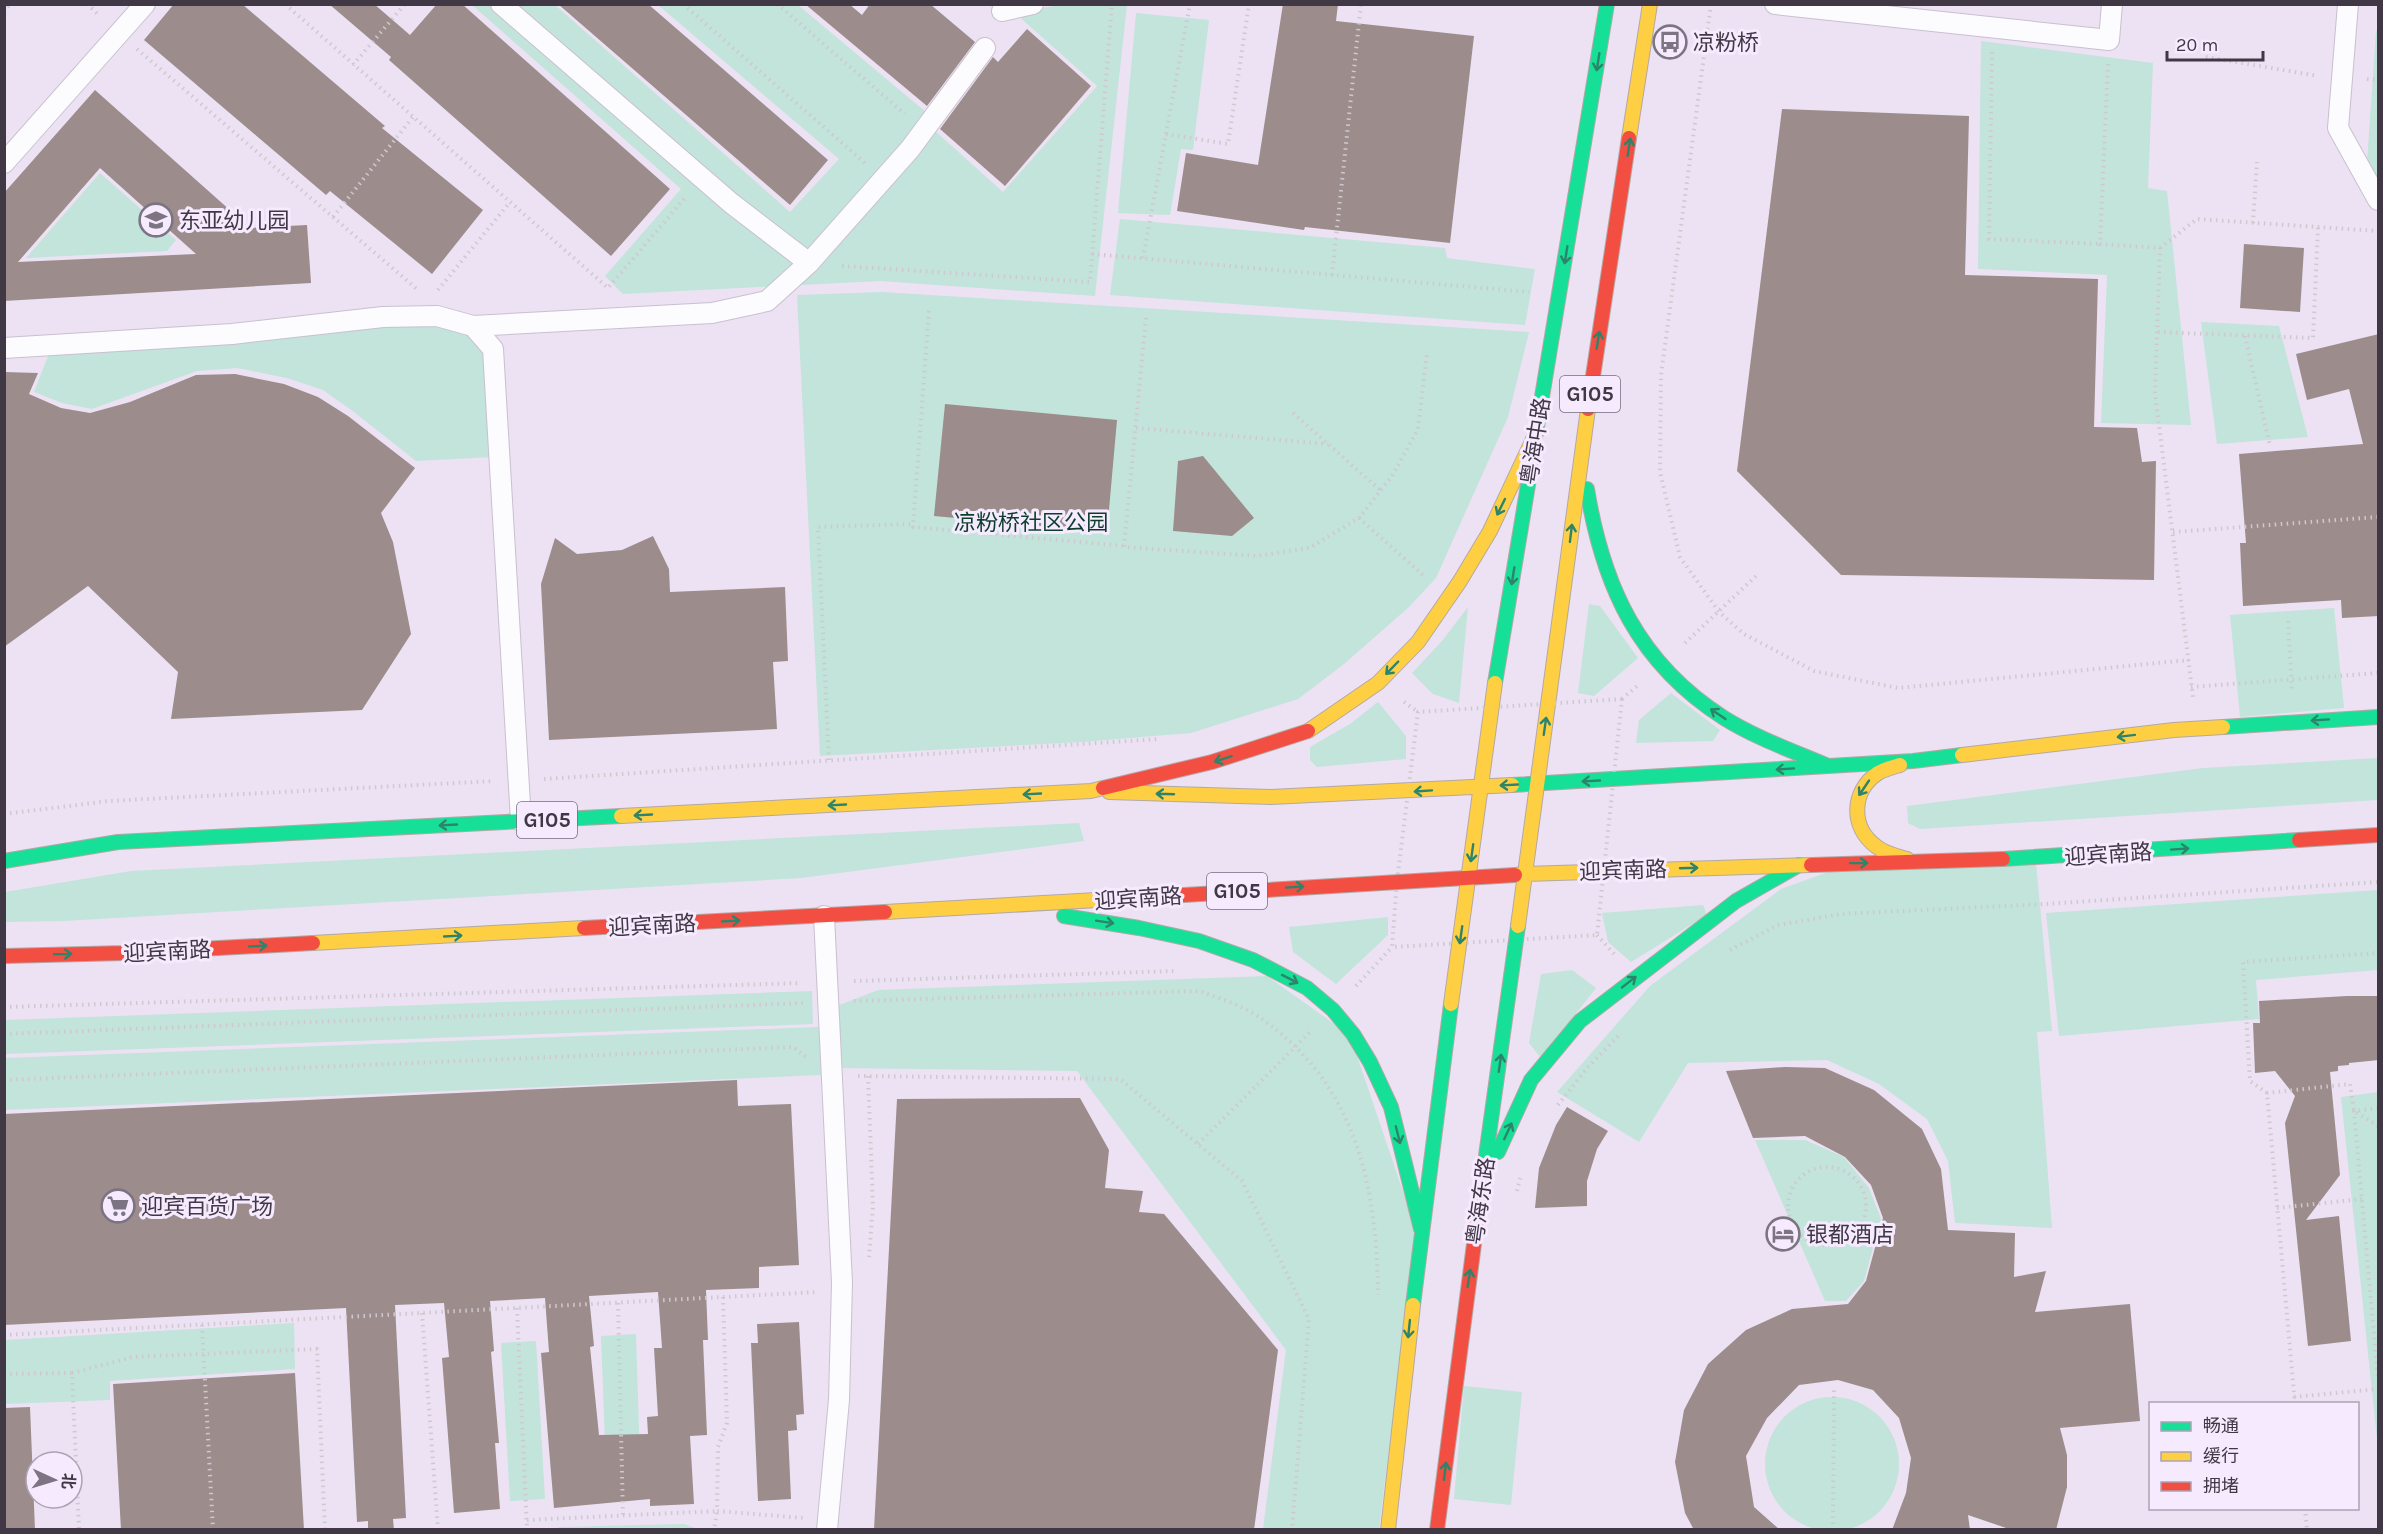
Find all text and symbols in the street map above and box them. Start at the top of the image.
bus stop icon: 凉粉桥 [1652,24,1688,60]
scale bar [2167,24,2263,62]
place label: 凉粉桥 [1693,30,1759,56]
text: 20 m [2176,34,2218,56]
one-way arrow [1592,52,1603,72]
one-way arrow [1623,138,1634,157]
school or university icon: 东亚幼儿园 [138,202,174,238]
place label: 东亚幼儿园 [179,208,289,234]
one-way arrow [1560,244,1571,264]
one-way arrow [1593,330,1604,350]
road number: G105 [1560,376,1620,412]
street label: 粤海中路 [1516,396,1556,487]
one-way arrow [1495,498,1507,516]
park label: 凉粉桥社区公园 [954,510,1108,536]
one-way arrow [1565,523,1576,543]
one-way arrow [1507,566,1518,586]
one-way arrow [1386,660,1400,675]
one-way arrow [1710,707,1727,720]
one-way arrow [2311,715,2331,726]
one-way arrow [1540,716,1551,736]
one-way arrow [2116,730,2136,741]
one-way arrow [1214,754,1233,765]
one-way arrow [1776,763,1796,774]
one-way arrow [1581,776,1601,787]
one-way arrow [1500,780,1520,791]
one-way arrow [1858,780,1870,796]
one-way arrow [1413,785,1433,796]
one-way arrow [1155,788,1175,799]
one-way arrow [1023,789,1043,800]
one-way arrow [828,799,848,810]
road number: G105 [517,802,577,838]
one-way arrow [633,809,653,820]
one-way arrow [438,819,458,830]
street label: 迎宾南路 [2063,839,2153,871]
one-way arrow [1466,843,1477,862]
one-way arrow [2169,843,2189,854]
street label: 迎宾南路 [1579,856,1667,886]
one-way arrow [1849,857,1869,868]
one-way arrow [1678,862,1698,873]
road number: G105 [1207,873,1267,909]
one-way arrow [1284,882,1304,893]
street label: 迎宾南路 [1093,883,1183,915]
street label: 迎宾南路 [607,911,697,941]
one-way arrow [721,915,741,926]
one-way arrow [1095,917,1115,928]
one-way arrow [1455,925,1466,945]
one-way arrow [442,930,462,941]
street label: 迎宾南路 [122,937,212,967]
one-way arrow [247,941,267,952]
one-way arrow [52,949,72,960]
one-way arrow [1281,974,1299,985]
one-way arrow [1621,976,1637,989]
one-way arrow [1494,1054,1505,1074]
one-way arrow [1502,1122,1514,1140]
one-way arrow [1392,1125,1404,1144]
street label: 粤海东路 [1462,1156,1500,1247]
supermarket icon: 迎宾百货广场 [100,1188,136,1224]
place label: 迎宾百货广场 [141,1194,273,1220]
hotel icon: 银都酒店 [1765,1216,1801,1252]
place label: 银都酒店 [1806,1222,1894,1248]
one-way arrow [1464,1269,1475,1288]
one-way arrow [1403,1319,1414,1339]
legend [2149,1402,2359,1510]
text: 畅通 [2203,1415,2239,1437]
text: 缓行 [2203,1445,2239,1467]
north arrow [24,1450,84,1510]
one-way arrow [1439,1462,1450,1482]
text: 北 [58,1472,79,1490]
text: 拥堵 [2203,1475,2239,1497]

